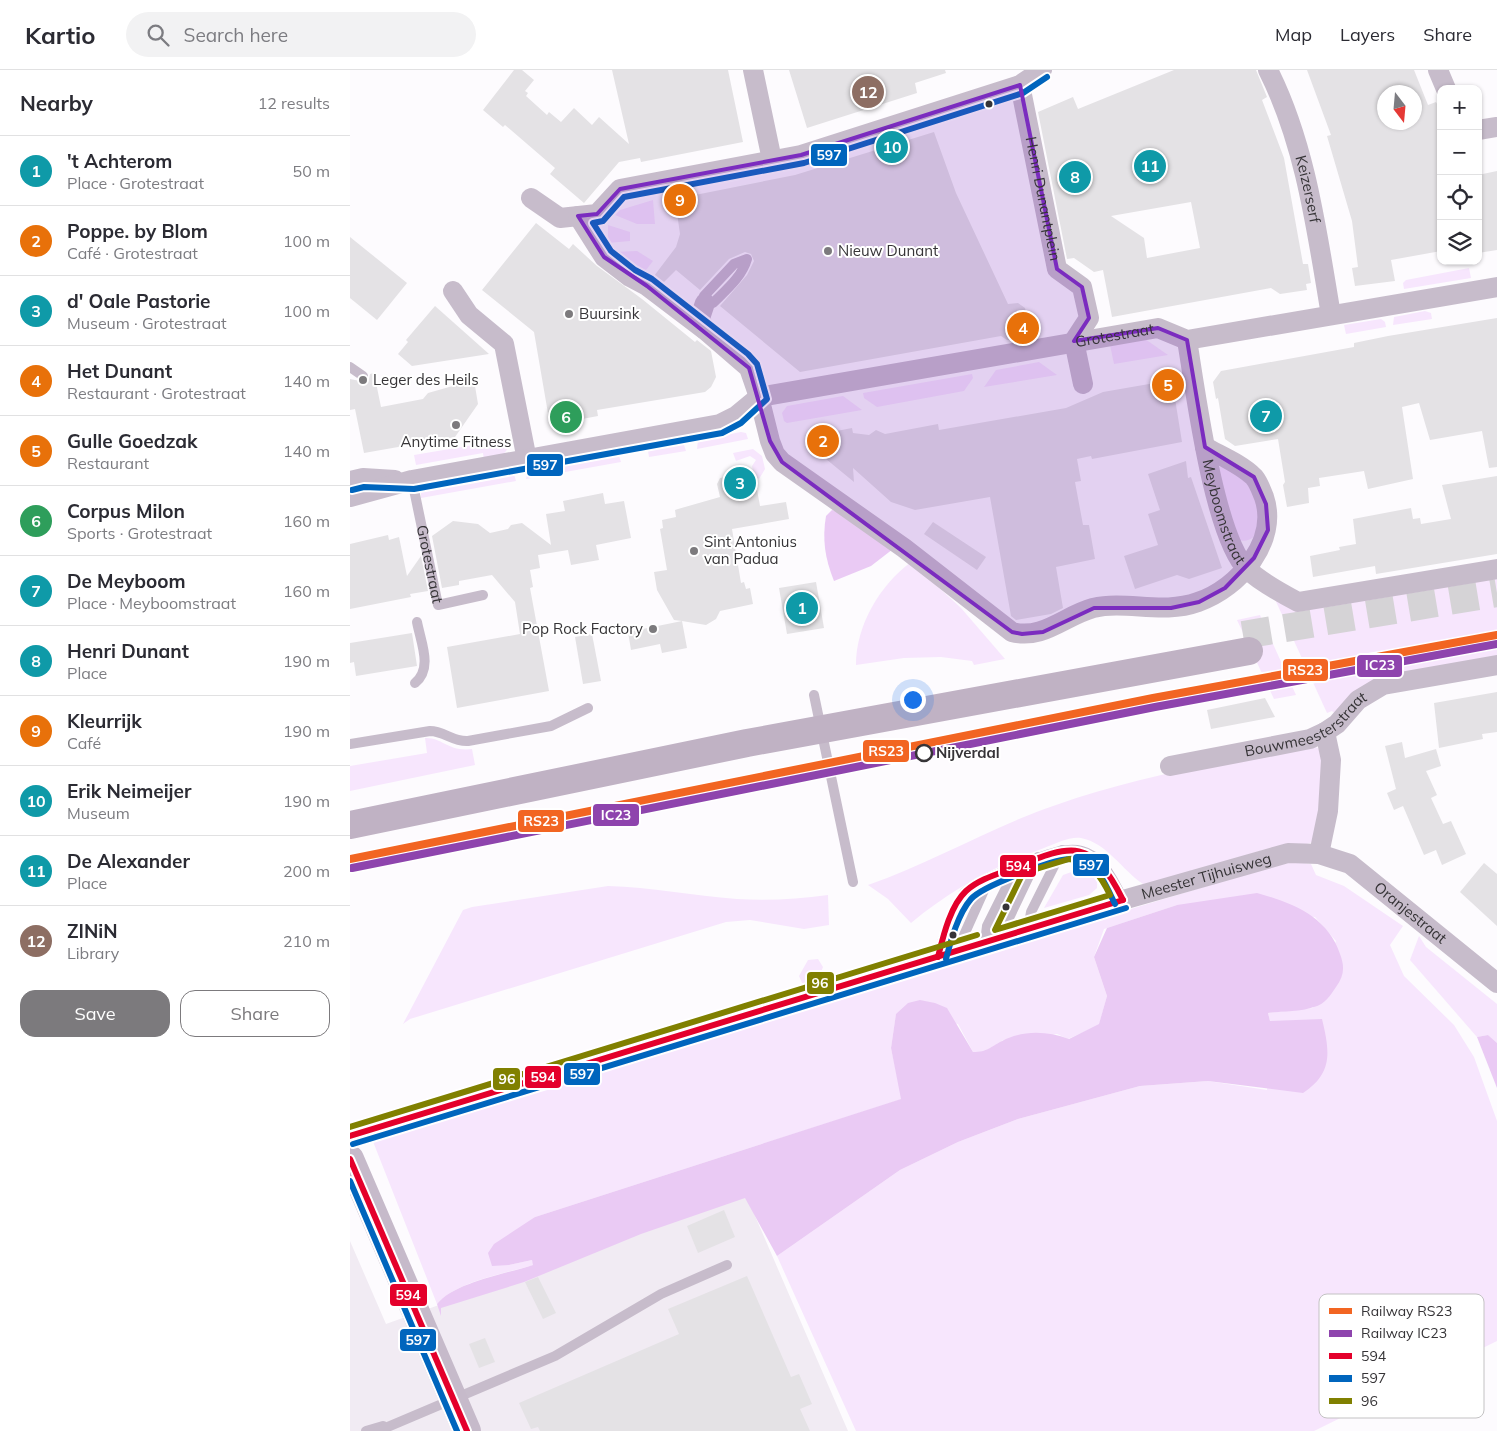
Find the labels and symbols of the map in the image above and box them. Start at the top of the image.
pin: 12 [852,73,884,111]
north arrow [1377,85,1422,130]
unlabelled marker [984,99,994,109]
pin: 10 [876,128,908,166]
street label: Henri Dunantplein [1022,135,1065,262]
line badge: 597 [810,143,848,167]
text: 597 [816,146,842,164]
pin: 11 [1134,147,1166,185]
street label: Keizerserf [1291,153,1325,225]
pin: 8 [1059,158,1091,196]
pin: 9 [664,181,696,219]
place label: Nieuw Dunant [838,241,938,260]
marker: Nieuw Dunant [822,245,834,257]
place label: Buursink [579,304,640,323]
marker: Buursink [563,308,575,320]
pin: 4 [1007,309,1039,347]
street label: Grotestraat [1074,319,1155,351]
pin: 5 [1152,366,1184,404]
place label: Leger des Heils [373,370,479,389]
marker: Leger des Heils [357,374,369,386]
pin: 7 [1250,397,1282,435]
pin: 6 [550,398,582,436]
marker: Anytime Fitness [450,419,462,431]
pin: 2 [807,422,839,460]
place label: Anytime Fitness [401,432,511,451]
line badge: 597 [526,453,564,477]
text: 597 [532,456,558,474]
street label: Meyboomstraat [1199,457,1250,568]
pin: 3 [724,464,756,502]
street label: Grotestraat [413,523,447,605]
place label: Sint Antonius van Padua [704,532,797,568]
marker: Sint Antonius van Padua [688,545,700,557]
pin: 1 [786,589,818,627]
place label: Pop Rock Factory [522,619,643,638]
marker: Pop Rock Factory [647,623,659,635]
line badge: IC23 [1356,654,1403,678]
text: IC23 [1365,656,1395,674]
line badge: RS23 [1282,658,1329,682]
text: RS23 [1287,661,1323,679]
your location [900,687,926,713]
street label: Bouwmeesterstraat [1243,687,1370,760]
line badge: RS23 [862,739,910,763]
text: RS23 [868,742,904,760]
place label: Nijverdal [936,743,1000,762]
marker: Nijverdal [915,744,933,762]
line badge: IC23 [592,803,640,827]
text: IC23 [601,806,631,824]
line badge: RS23 [517,809,565,833]
text: RS23 [523,812,559,830]
street label: Meester Tijhuisweg [1139,848,1273,903]
line badge: 597 [1072,853,1110,877]
line badge: 594 [999,854,1037,878]
text: 597 [1078,856,1104,874]
text: 594 [1005,857,1031,875]
street label: Oranjestraat [1371,877,1451,947]
unlabelled marker [1001,902,1011,912]
unlabelled marker [948,930,958,940]
line badge: 96 [806,971,835,995]
text: 96 [812,974,828,992]
line badge: 597 [563,1062,601,1086]
line badge: 594 [524,1065,562,1089]
text: 597 [569,1065,595,1083]
line badge: 96 [492,1067,521,1091]
text: 594 [530,1068,556,1086]
text: 96 [499,1070,515,1088]
line badge: 594 [389,1283,428,1307]
text: 594 [395,1286,421,1304]
legend [1319,1294,1484,1418]
text: Railway RS23 [1361,1302,1452,1320]
text: Railway IC23 [1361,1324,1447,1342]
line badge: 597 [399,1328,437,1352]
text: 597 [405,1331,431,1349]
text: 594 [1361,1347,1387,1365]
text: 597 [1361,1369,1386,1387]
text: 96 [1361,1392,1378,1410]

